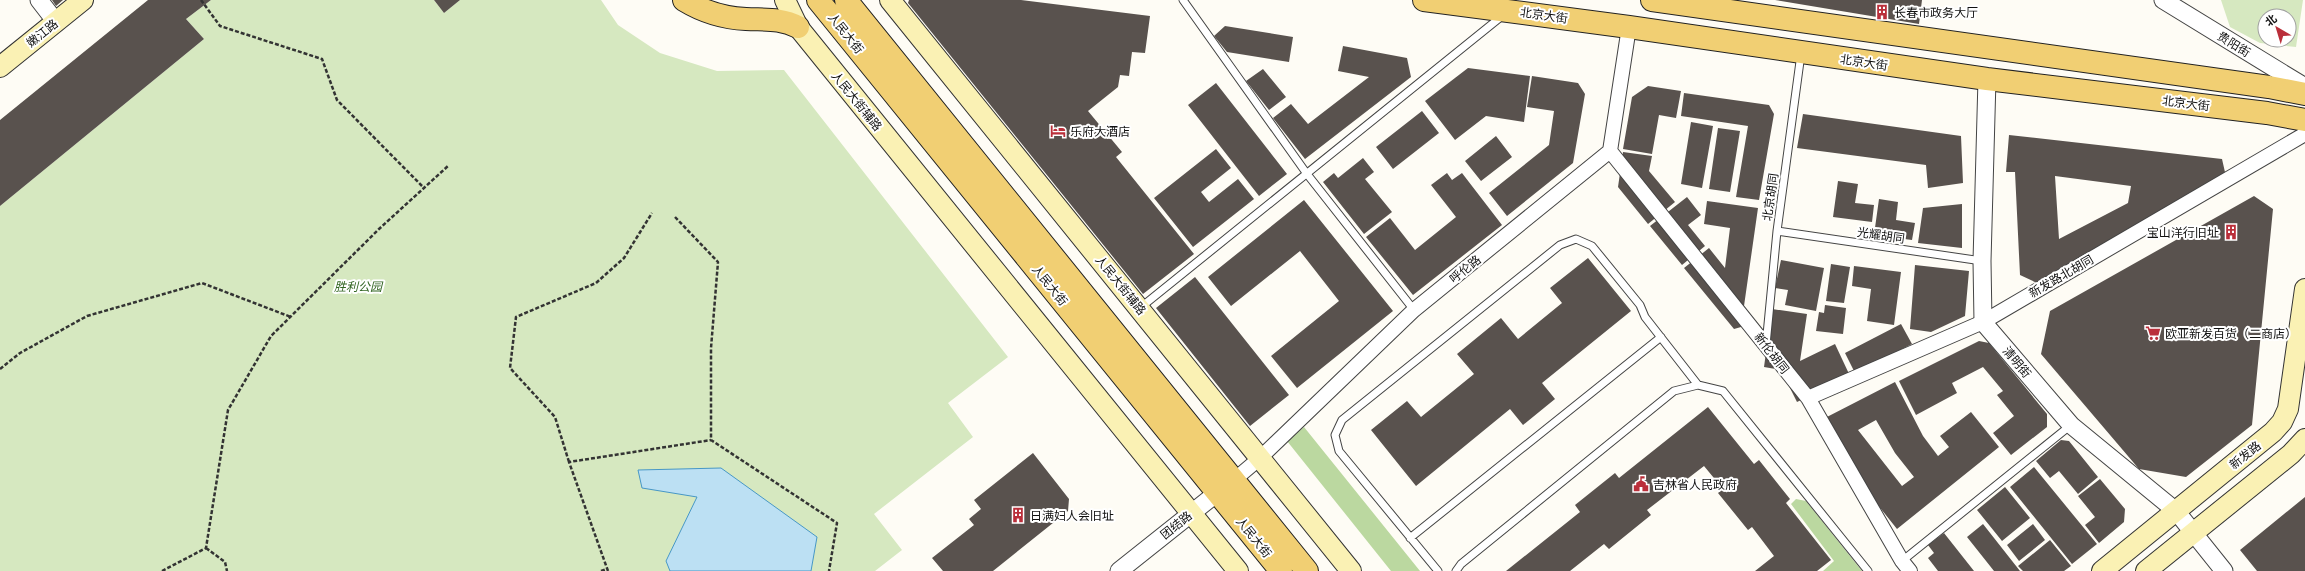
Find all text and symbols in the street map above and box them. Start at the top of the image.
building icon: 长春市政务大厅 [1873,3,1891,21]
street label: 北京大街 [1519,4,1569,26]
place label: 长春市政务大厅 [1894,5,1978,20]
north arrow [2257,8,2297,48]
street label: 人民大街 [825,10,867,56]
text: 北 [2262,11,2279,29]
street label: 嫩江路 [23,16,61,50]
street label: 贵阳街 [2215,28,2253,60]
street label: 北京大街 [1839,51,1889,73]
street label: 人民大街辅路 [829,68,885,134]
street label: 北京大街 [2161,93,2211,113]
hotel icon: 乐府大酒店 [1049,122,1067,140]
place label: 乐府大酒店 [1070,124,1130,139]
street label: 北京胡同 [1759,172,1781,222]
building icon: 宝山洋行旧址 [2222,223,2240,241]
street label: 光耀胡同 [1856,224,1906,246]
place label: 宝山洋行旧址 [2147,225,2219,240]
street label: 人民大街辅路 [1093,252,1149,318]
street label: 呼伦路 [1446,252,1484,286]
street label: 新发路北胡同 [2026,252,2096,300]
street label: 人民大街 [1029,262,1071,308]
park label: 胜利公园 [334,279,384,294]
supermarket icon: 欧亚新发百货（二商店） [2144,324,2162,342]
place label: 欧亚新发百货（二商店） [2165,326,2297,341]
street label: 新伦胡同 [1751,329,1793,377]
street label: 清明街 [2000,343,2034,381]
street label: 新发路 [2226,438,2264,472]
public building icon: 吉林省人民政府 [1632,475,1650,493]
place label: 吉林省人民政府 [1653,477,1737,492]
building icon: 日满妇人会旧址 [1009,506,1027,524]
place label: 日满妇人会旧址 [1030,508,1114,523]
street label: 团结路 [1157,508,1195,542]
street label: 人民大街 [1233,514,1275,560]

